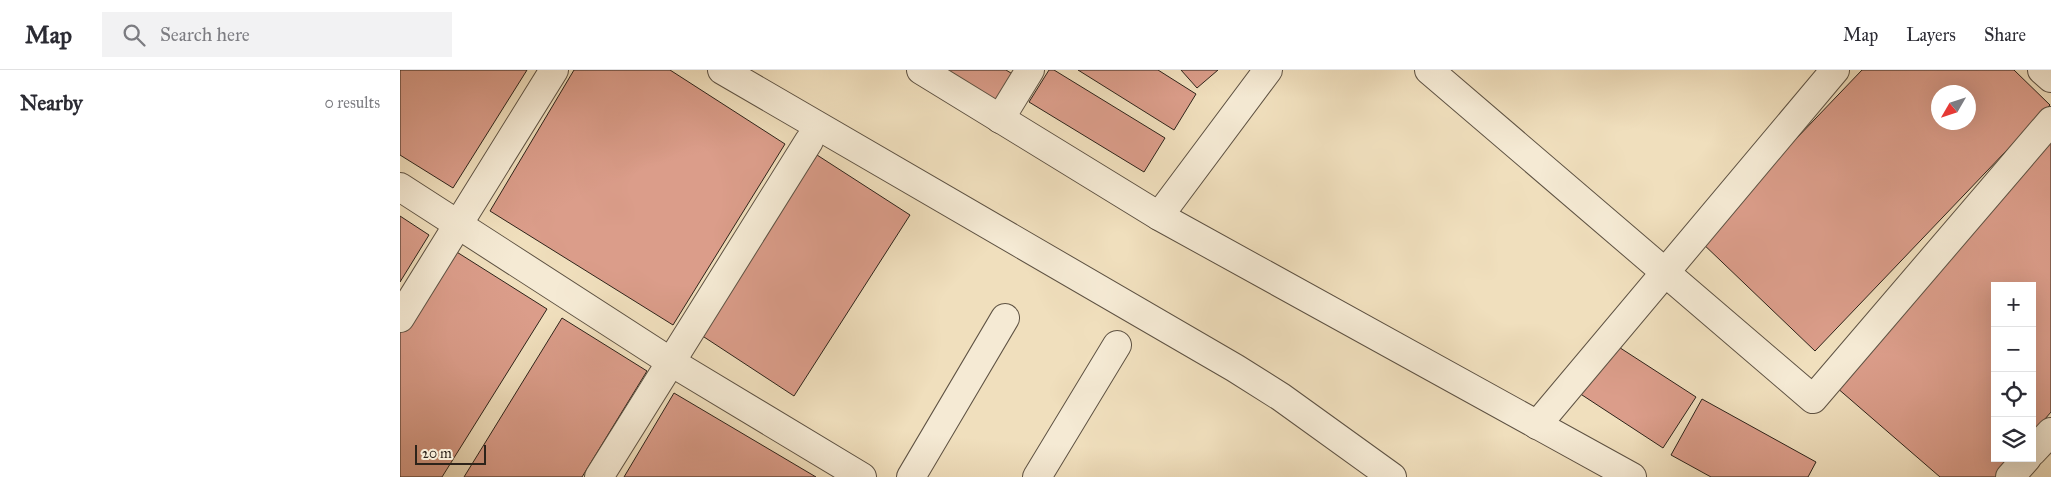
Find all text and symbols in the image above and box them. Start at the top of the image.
search box [102,12,452,57]
text: Map [25,20,72,50]
icon: search [120,21,148,49]
text: Search here [160,23,250,46]
text: Map [1843,24,1878,46]
text: Layers [1906,24,1956,46]
text: Share [1984,24,2026,46]
north arrow [1931,85,1976,130]
text: Nearby [20,90,83,116]
text: 0 results [325,93,380,112]
map controls [1991,282,2036,462]
button: + [1991,282,2036,327]
button: − [1991,327,2036,372]
button: locate [1991,372,2036,417]
button: layers [1991,417,2036,462]
scale bar [415,442,486,465]
text: 20 m [422,445,452,462]

